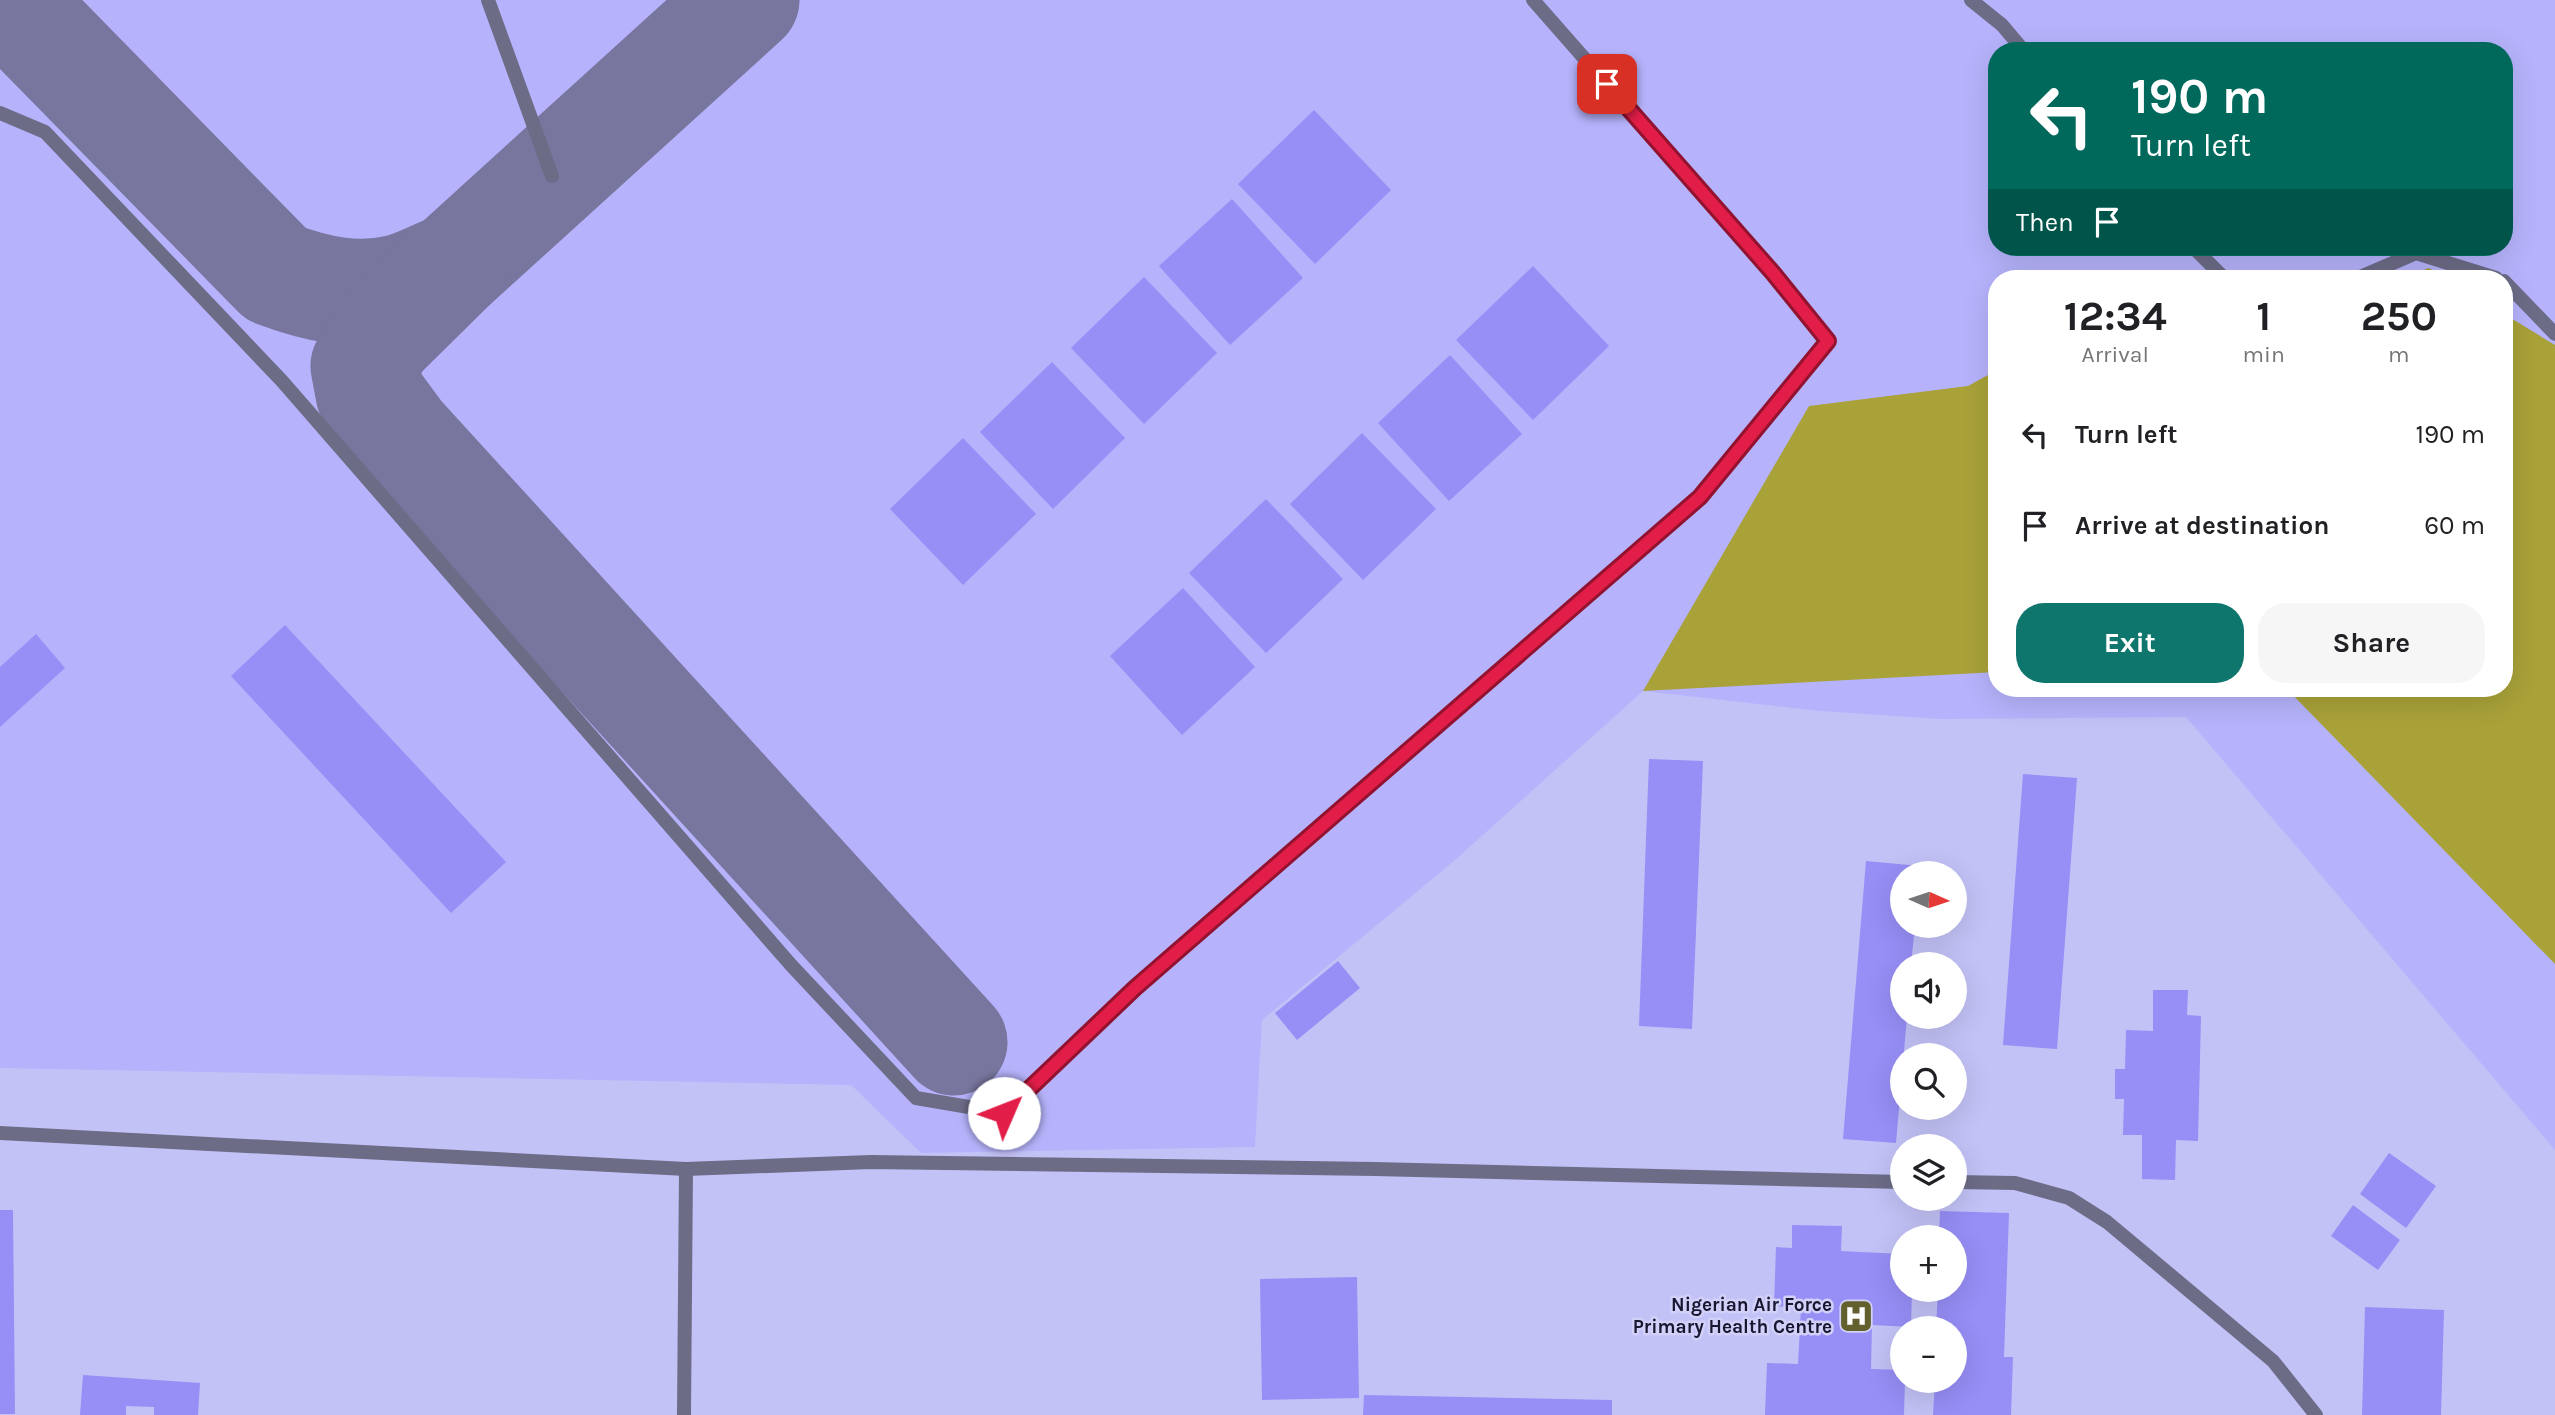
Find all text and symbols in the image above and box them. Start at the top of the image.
pin [1577,54,1637,114]
icon: arrive [1588,65,1626,103]
text: 190 m [2131,68,2268,125]
icon: left [2016,70,2107,161]
text: Turn left [2131,127,2251,164]
icon: arrive [2088,203,2126,241]
text: Then [2016,207,2074,238]
text: 12:34 [2064,291,2167,341]
text: 1 [2256,291,2271,341]
text: 250 [2361,291,2437,341]
text: Arrival [2082,341,2149,368]
text: min [2243,341,2285,368]
text: m [2388,341,2410,368]
icon: left [2016,416,2054,454]
text: Turn left [2075,419,2177,450]
text: 190 m [2415,419,2485,450]
icon: arrive [2016,507,2054,545]
text: Arrive at destination [2075,510,2329,541]
text: 60 m [2424,510,2485,541]
button: Exit [2016,603,2244,683]
button: Share [2258,603,2485,683]
north arrow [1890,861,1967,938]
map controls [1890,861,1967,1393]
button: sound [1890,952,1967,1029]
button: search [1890,1043,1967,1120]
position arrow [967,1076,1041,1150]
button: layers [1890,1134,1967,1211]
button: + [1890,1225,1967,1302]
place label: Nigerian Air Force Primary Health Centre [1633,1294,1832,1338]
hospital icon: Nigerian Air Force Primary Health Centre [1837,1297,1875,1335]
button: − [1890,1316,1967,1393]

